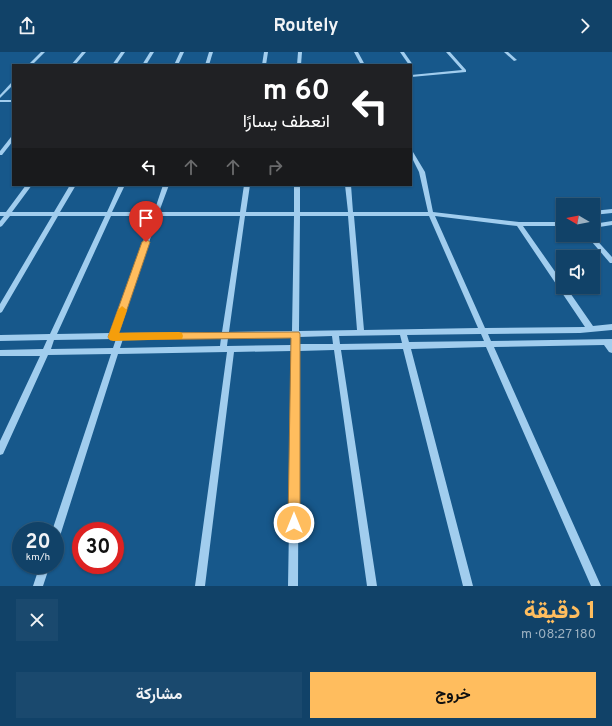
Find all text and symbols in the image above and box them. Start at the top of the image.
icon: share [16,15,38,37]
text: Routely [273,15,339,38]
icon: forward [574,15,596,37]
text: 60 m [263,74,330,110]
icon: left [344,80,396,132]
text: انعطف يسارًا [243,111,330,134]
icon: left [138,156,160,178]
icon: ahead [180,156,202,178]
icon: ahead [222,156,244,178]
icon: right [264,156,286,178]
north arrow [556,198,600,242]
map controls [556,198,600,294]
pin [129,201,163,242]
icon: arrive [135,207,157,229]
button: sound [556,250,600,294]
position arrow [273,502,315,544]
speed limit sign: 30 [72,522,124,574]
text: 20 [25,530,51,556]
text: km/h [26,551,50,564]
text: 1 دقيقة [524,597,596,627]
button: close [16,599,58,641]
text: 180 m · 08:27 [521,627,596,643]
button: مشاركة [16,672,302,718]
button: خروج [310,672,596,718]

